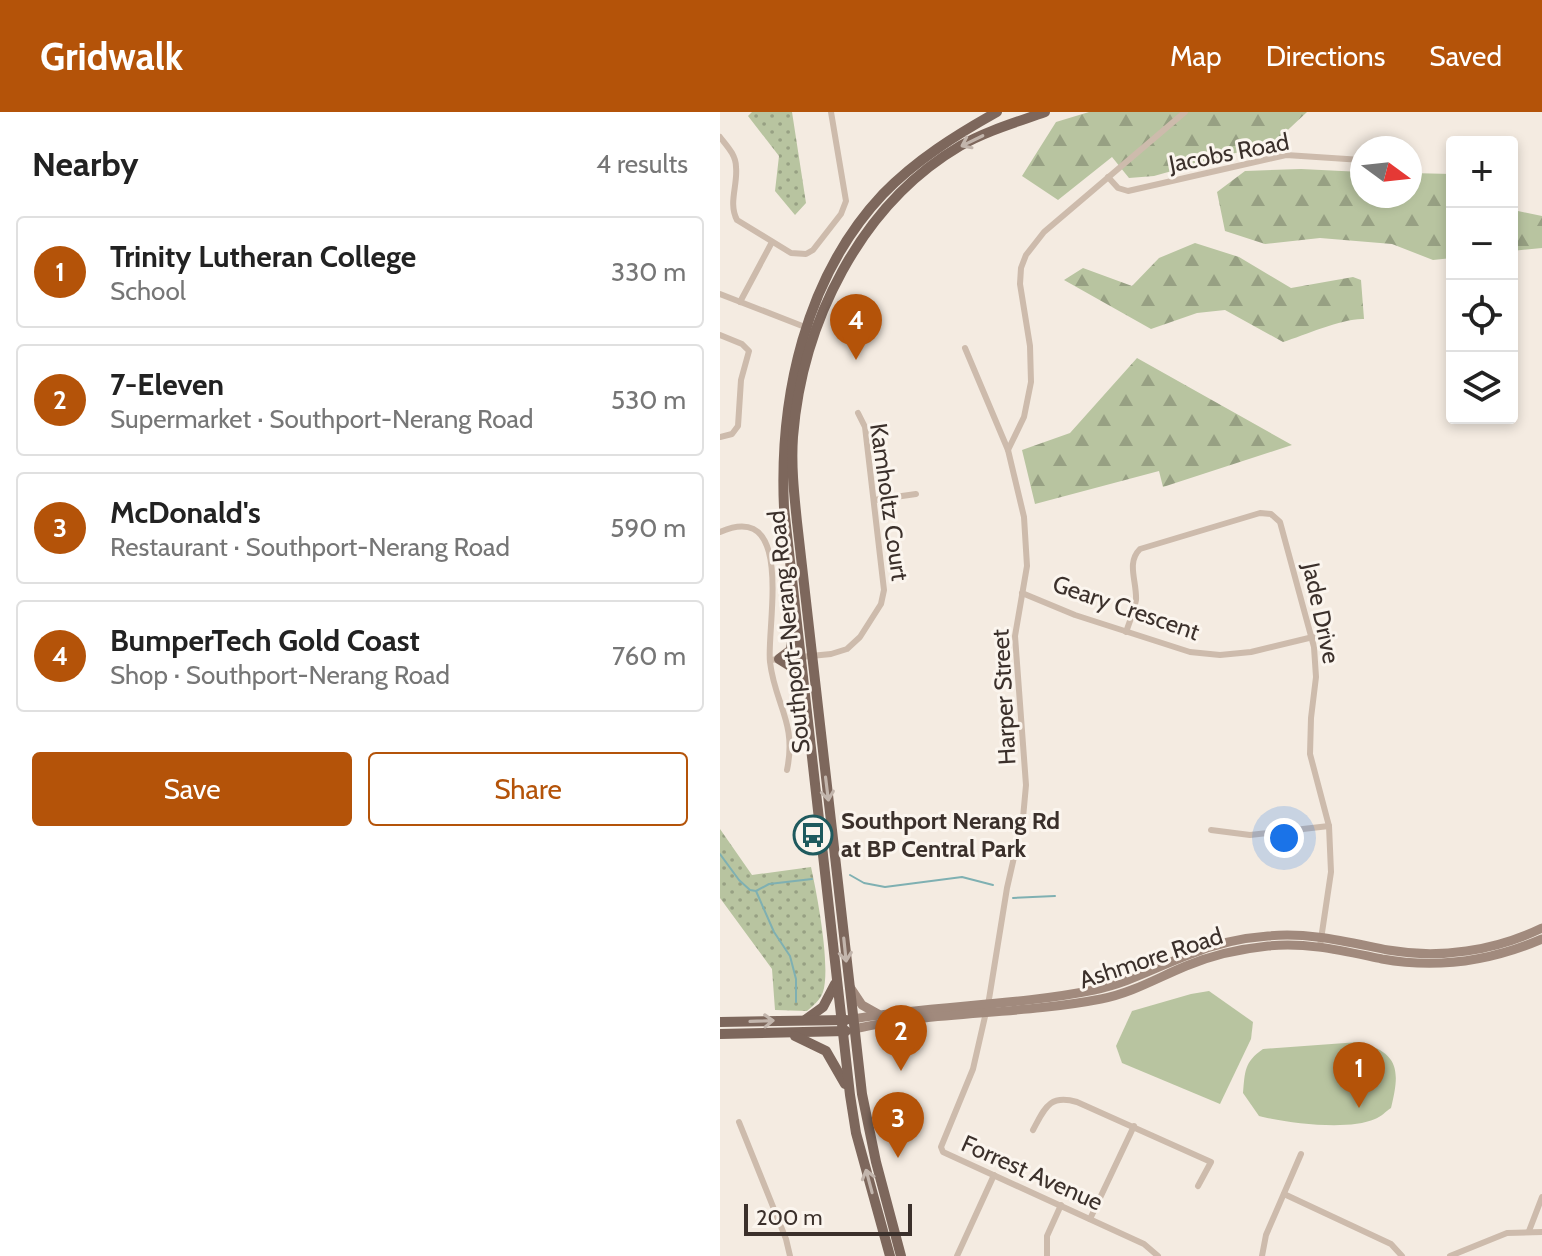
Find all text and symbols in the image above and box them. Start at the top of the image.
text: Gridwalk [40,33,183,80]
text: Map [1170,39,1222,73]
text: Directions [1266,39,1385,73]
text: Saved [1429,39,1502,73]
street label: Jacobs Road [1165,127,1292,179]
one-way arrow [961,133,985,149]
north arrow [1350,136,1422,208]
map controls [1446,136,1518,424]
button: + [1446,136,1518,208]
text: Nearby [32,143,139,185]
text: 4 results [596,148,688,180]
button: − [1446,208,1518,280]
text: Trinity Lutheran College [110,238,416,275]
text: 1 [55,256,65,288]
text: 330 m [611,256,686,288]
text: School [110,275,186,307]
button: locate [1446,280,1518,352]
pin: 4 [830,294,882,360]
button: layers [1446,352,1518,424]
text: 7-Eleven [110,366,224,403]
text: 2 [53,384,67,416]
text: 530 m [611,384,686,416]
text: Supermarket · Southport-Nerang Road [110,403,533,435]
street label: Kamholtz Court [864,421,915,582]
text: McDonald's [110,494,261,531]
street label: Southport-Nerang Road [761,509,816,755]
text: 3 [53,512,67,544]
text: 590 m [610,512,686,544]
text: Restaurant · Southport-Nerang Road [110,531,510,563]
street label: Jade Drive [1296,559,1346,666]
street label: Geary Crescent [1049,569,1203,646]
text: BumperTech Gold Coast [110,622,420,659]
street label: Harper Street [985,628,1022,766]
text: 4 [52,640,68,672]
text: 760 m [612,640,686,672]
text: Shop · Southport-Nerang Road [110,659,450,691]
button: Save [32,752,352,826]
button: Share [368,752,688,826]
one-way arrow [820,775,835,802]
place label: Southport Nerang Rd at BP Central Park [841,806,1060,863]
bus stop icon: Southport Nerang Rd at BP Central Park [792,814,834,856]
your location [1264,818,1304,858]
street label: Ashmore Road [1076,921,1226,994]
one-way arrow [838,936,853,963]
pin: 2 [875,1005,927,1071]
one-way arrow [748,1013,775,1028]
pin: 1 [1333,1042,1385,1108]
pin: 3 [872,1092,924,1158]
street label: Forrest Avenue [957,1129,1107,1217]
one-way arrow [861,1168,876,1194]
scale bar [744,1200,912,1236]
text: 200 m [756,1204,822,1231]

